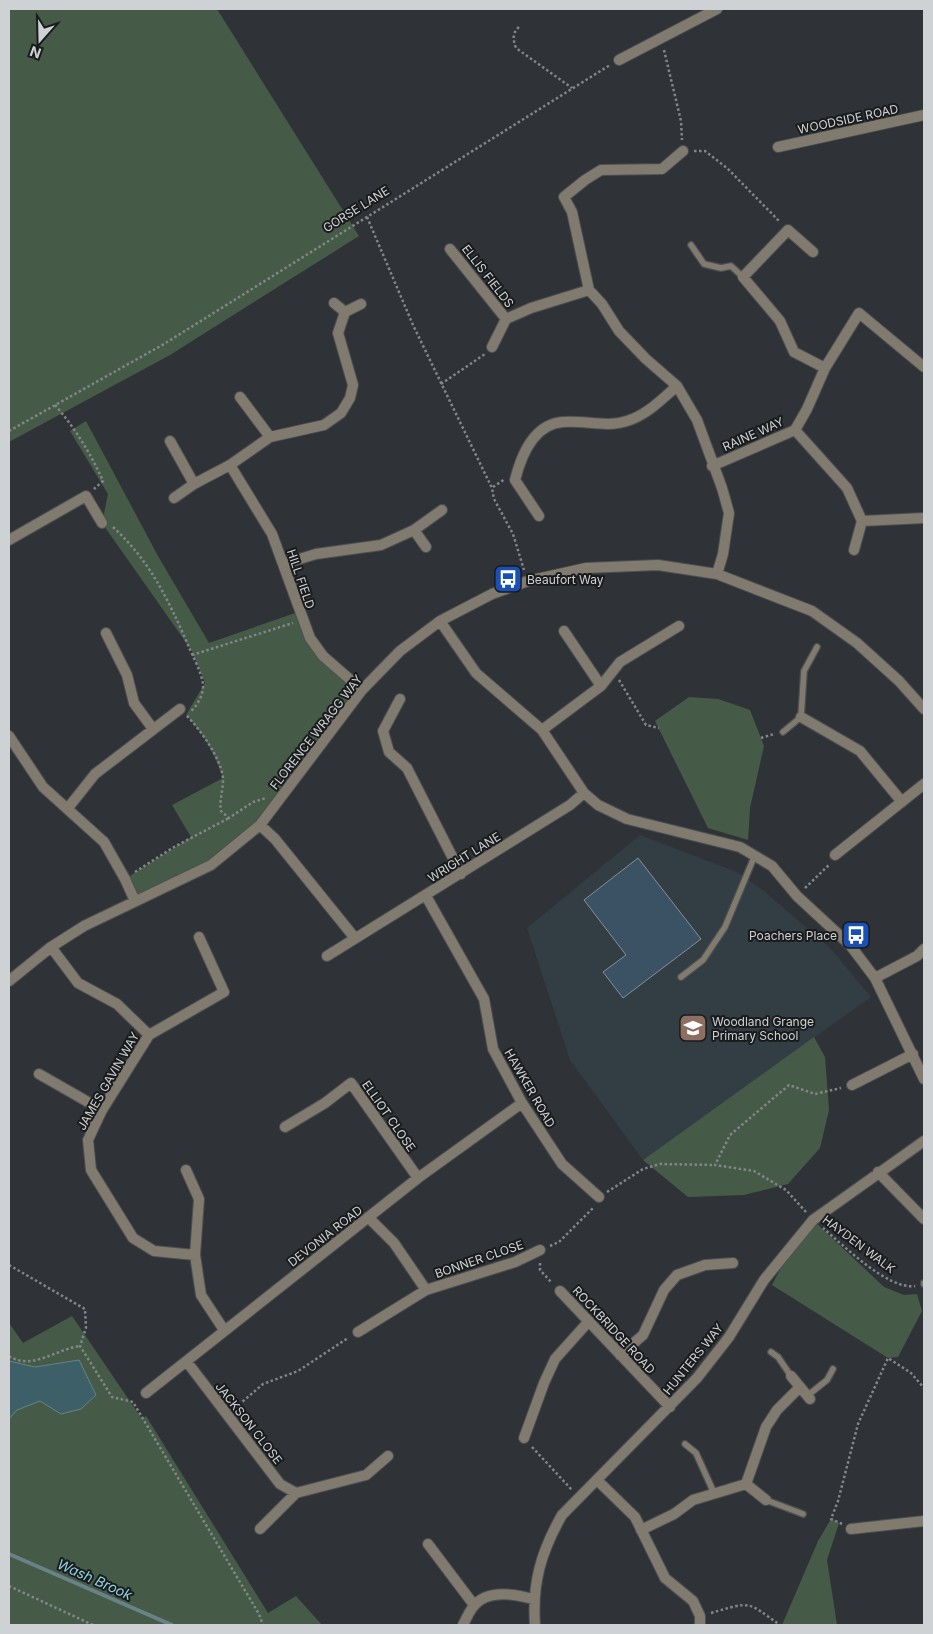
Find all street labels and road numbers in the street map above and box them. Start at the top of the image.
street label: WOODSIDE ROAD [796,101,900,137]
street label: GORSE LANE [320,183,392,235]
street label: ELLIS FIELDS [459,242,517,311]
street label: RAINE WAY [720,414,786,454]
street label: HILL FIELD [284,547,318,611]
street label: FLORENCE WRAGG WAY [267,672,365,792]
street label: WRIGHT LANE [425,829,503,885]
street label: JAMES GAVIN WAY [74,1029,142,1133]
street label: HAWKER ROAD [501,1046,559,1130]
street label: ELLIOT CLOSE [359,1078,419,1154]
street label: DEVONIA ROAD [285,1202,365,1270]
street label: HAYDEN WALK [820,1212,898,1276]
street label: BONNER CLOSE [433,1237,525,1281]
street label: ROCKBRIDGE ROAD [570,1283,658,1377]
street label: HUNTERS WAY [660,1320,726,1398]
street label: JACKSON CLOSE [212,1379,286,1467]

